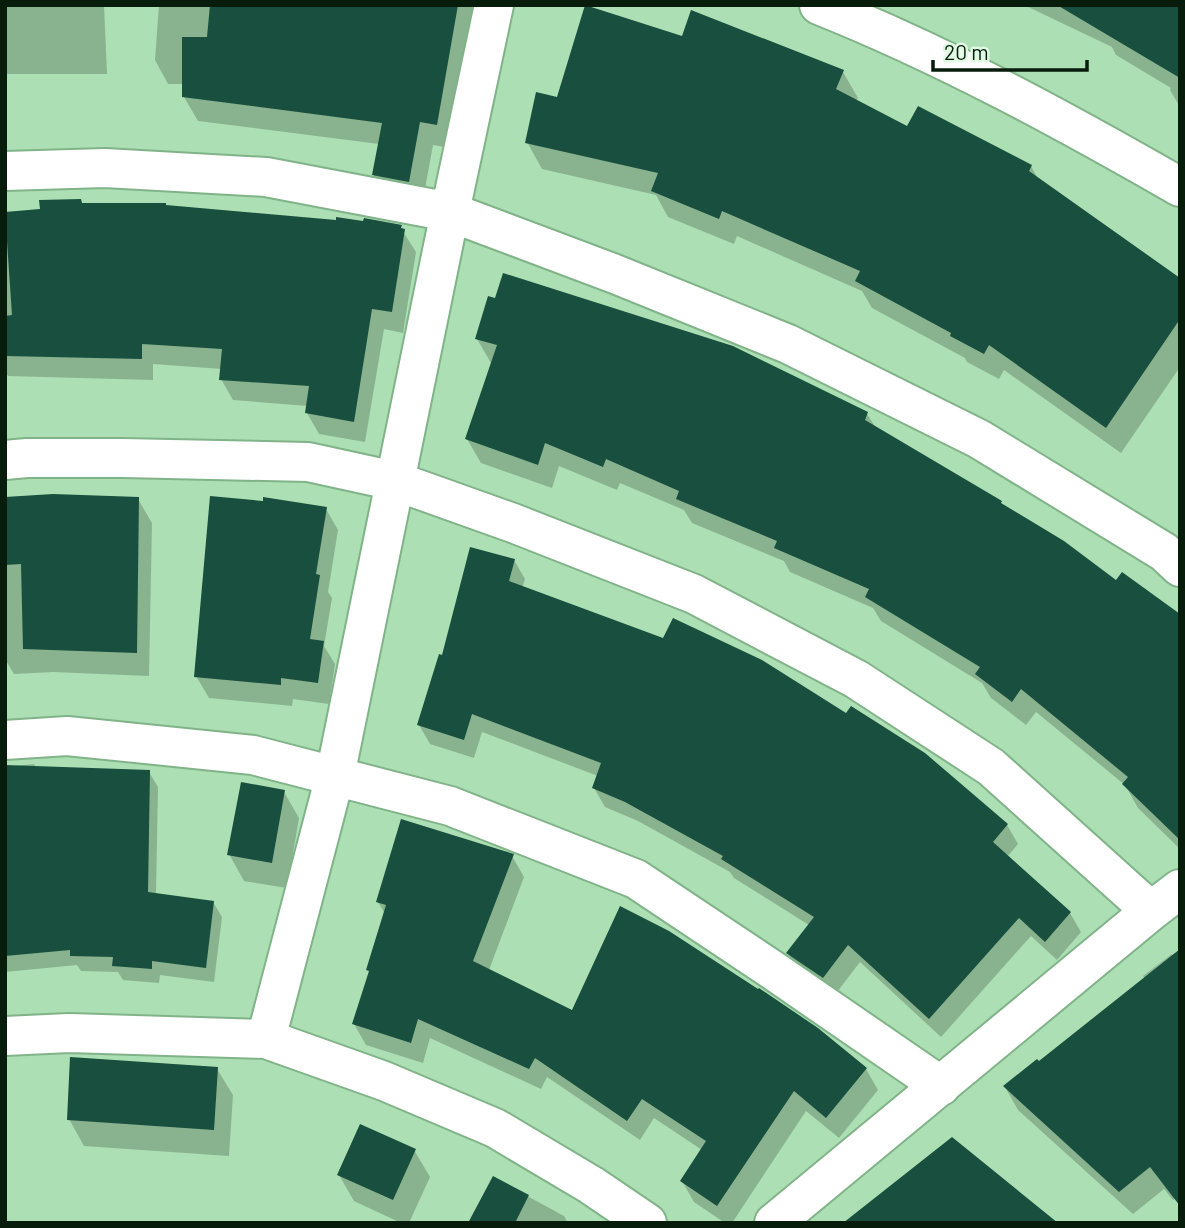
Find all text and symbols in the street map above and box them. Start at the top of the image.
scale bar [933,28,1087,72]
text: 20 m [944,39,989,64]

